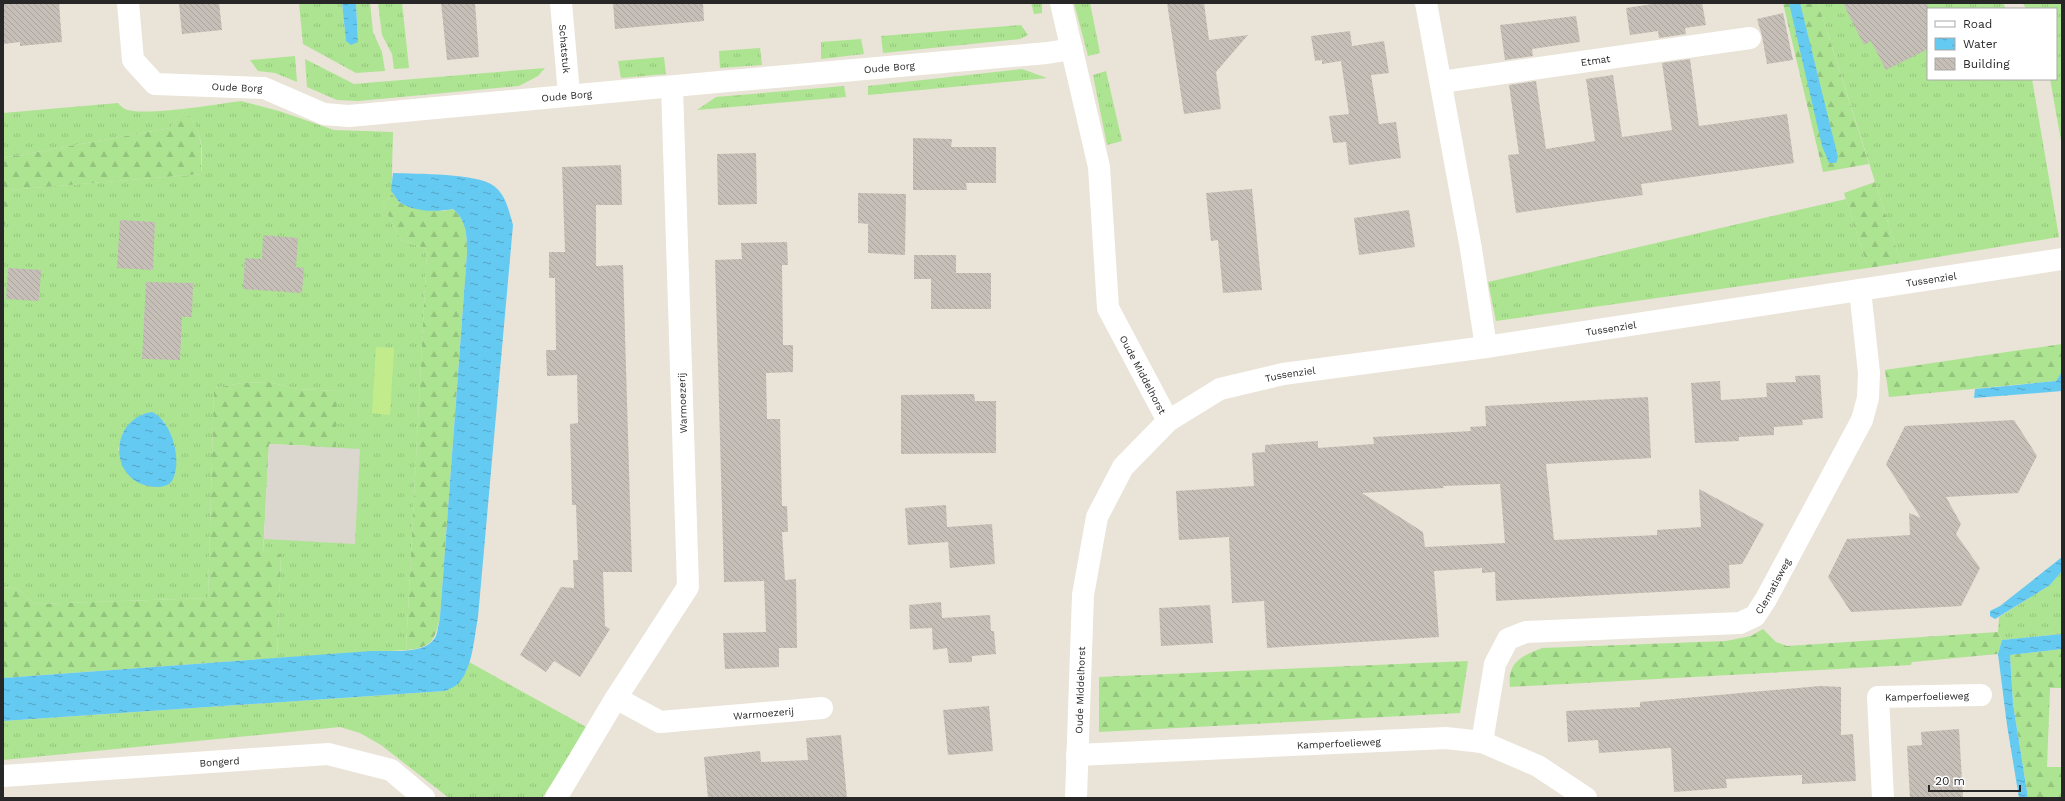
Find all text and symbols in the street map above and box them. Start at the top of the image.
legend [1927,8,2057,80]
text: Road [1963,17,1992,31]
street label: Schatstuk [557,24,572,74]
text: Water [1963,37,1998,51]
street label: Etmat [1580,53,1612,68]
text: Building [1963,57,2010,71]
street label: Oude Borg [864,60,916,75]
street label: Oude Borg [212,81,263,94]
street label: Oude Borg [541,88,593,104]
street label: Tussenziel [1905,270,1957,289]
street label: Tussenziel [1585,319,1637,338]
street label: Oude Middelhorst [1118,334,1169,417]
street label: Tussenziel [1264,365,1316,384]
street label: Warmoezerij [676,372,689,433]
street label: Clematisweg [1753,556,1793,616]
street label: Oude Middelhorst [1073,645,1087,734]
street label: Kamperfoelieweg [1885,690,1970,703]
street label: Warmoezerij [733,705,794,722]
street label: Kamperfoelieweg [1297,736,1382,751]
street label: Bongerd [199,755,240,769]
scale bar [1929,767,2020,793]
text: 20 m [1935,774,1965,788]

